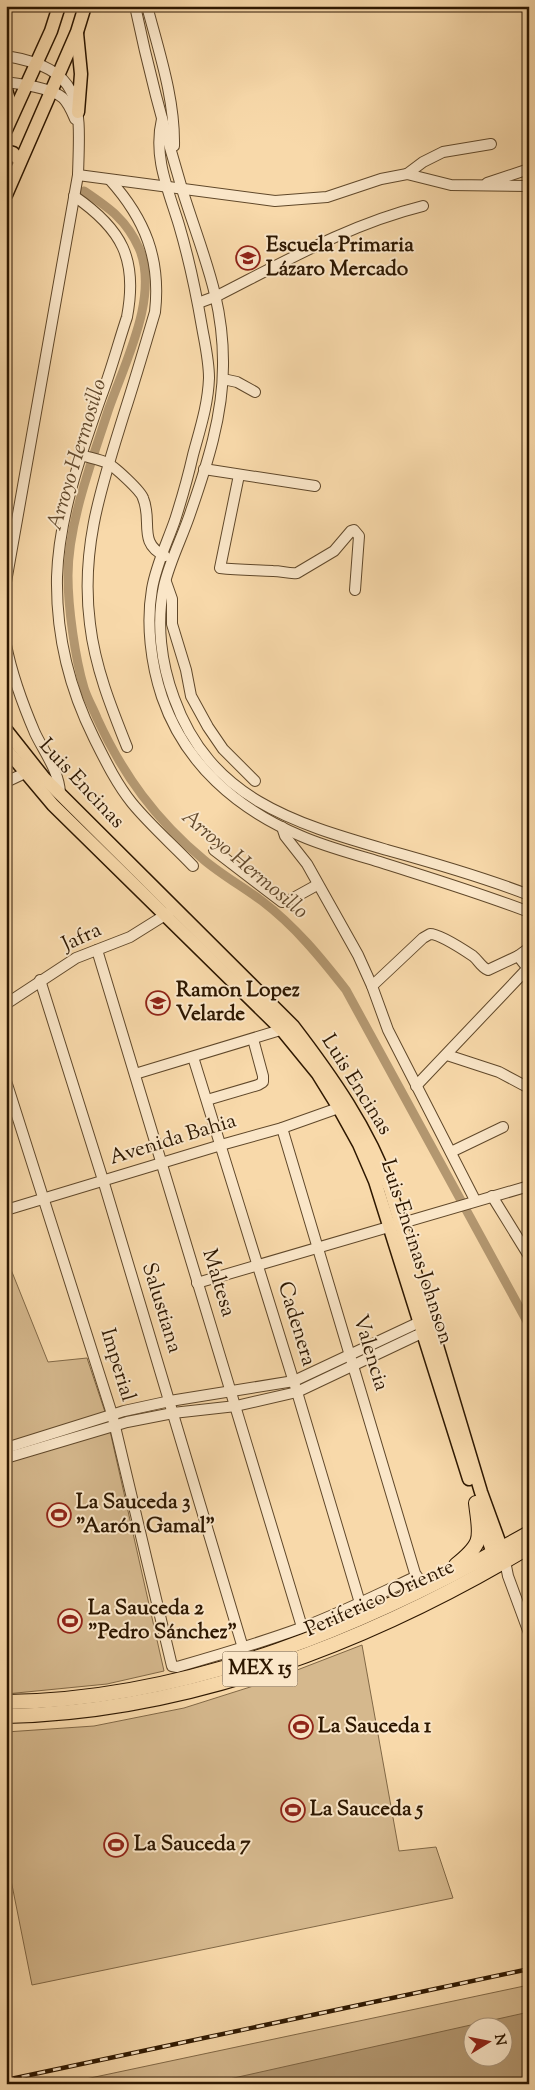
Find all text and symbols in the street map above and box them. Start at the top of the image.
place label: Escuela Primaria Lázaro Mercado [266,231,414,285]
school or university icon: Escuela Primaria Lázaro Mercado [235,245,261,271]
water label: Arroyo Hermosillo [40,375,116,535]
street label: Luis Encinas [31,732,131,836]
water label: Arroyo Hermosillo [174,802,315,928]
street label: Jafra [56,916,107,961]
place label: Ramon Lopez Velarde [176,976,300,1030]
school or university icon: Ramon Lopez Velarde [145,990,171,1016]
street label: Luis Encinas [313,1029,399,1141]
street label: Avenida Bahia [106,1106,240,1174]
street label: Luis Encinas Johnson [372,1156,460,1348]
street label: Maltesa [193,1245,243,1321]
street label: Salustiana [133,1259,189,1357]
street label: Cadenera [269,1278,323,1370]
street label: Valencia [344,1311,396,1395]
street label: Imperial [92,1325,142,1405]
place label: La Sauceda 3 "Aarón Gamal" [76,1488,215,1542]
sports icon: La Sauceda 3 "Aarón Gamal" [46,1502,72,1528]
street label: Periferico Oriente [300,1553,460,1645]
place label: La Sauceda 2 "Pedro Sánchez" [88,1594,237,1648]
sports icon: La Sauceda 2 "Pedro Sánchez" [57,1608,83,1634]
road number: MEX 15 [222,1652,298,1686]
place label: La Sauceda 1 [318,1712,432,1742]
sports icon: La Sauceda 1 [288,1714,314,1740]
place label: La Sauceda 5 [310,1795,424,1825]
sports icon: La Sauceda 5 [280,1797,306,1823]
place label: La Sauceda 7 [134,1830,251,1860]
sports icon: La Sauceda 7 [103,1832,129,1858]
north arrow [462,2018,512,2068]
text: N [488,2033,510,2047]

